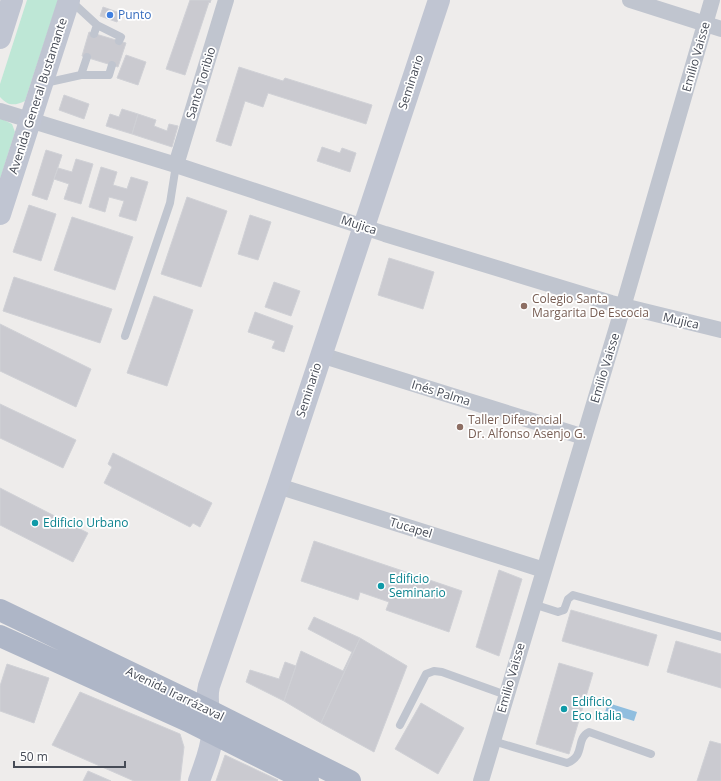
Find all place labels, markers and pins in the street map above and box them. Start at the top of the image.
place label: Punto [118,6,151,23]
marker: Punto [105,10,115,20]
place label: Colegio Santa Margarita De Escocia [532,290,649,321]
marker: Colegio Santa Margarita De Escocia [519,301,529,311]
place label: Taller Diferencial Dr. Alfonso Asenjo G. [468,411,586,442]
marker: Taller Diferencial Dr. Alfonso Asenjo G. [455,422,465,432]
place label: Edificio Urbano [43,514,128,531]
marker: Edificio Urbano [30,518,40,528]
place label: Edificio Seminario [389,570,446,601]
marker: Edificio Seminario [376,581,386,591]
place label: Edificio Eco Italia [572,693,622,724]
marker: Edificio Eco Italia [559,704,569,714]

